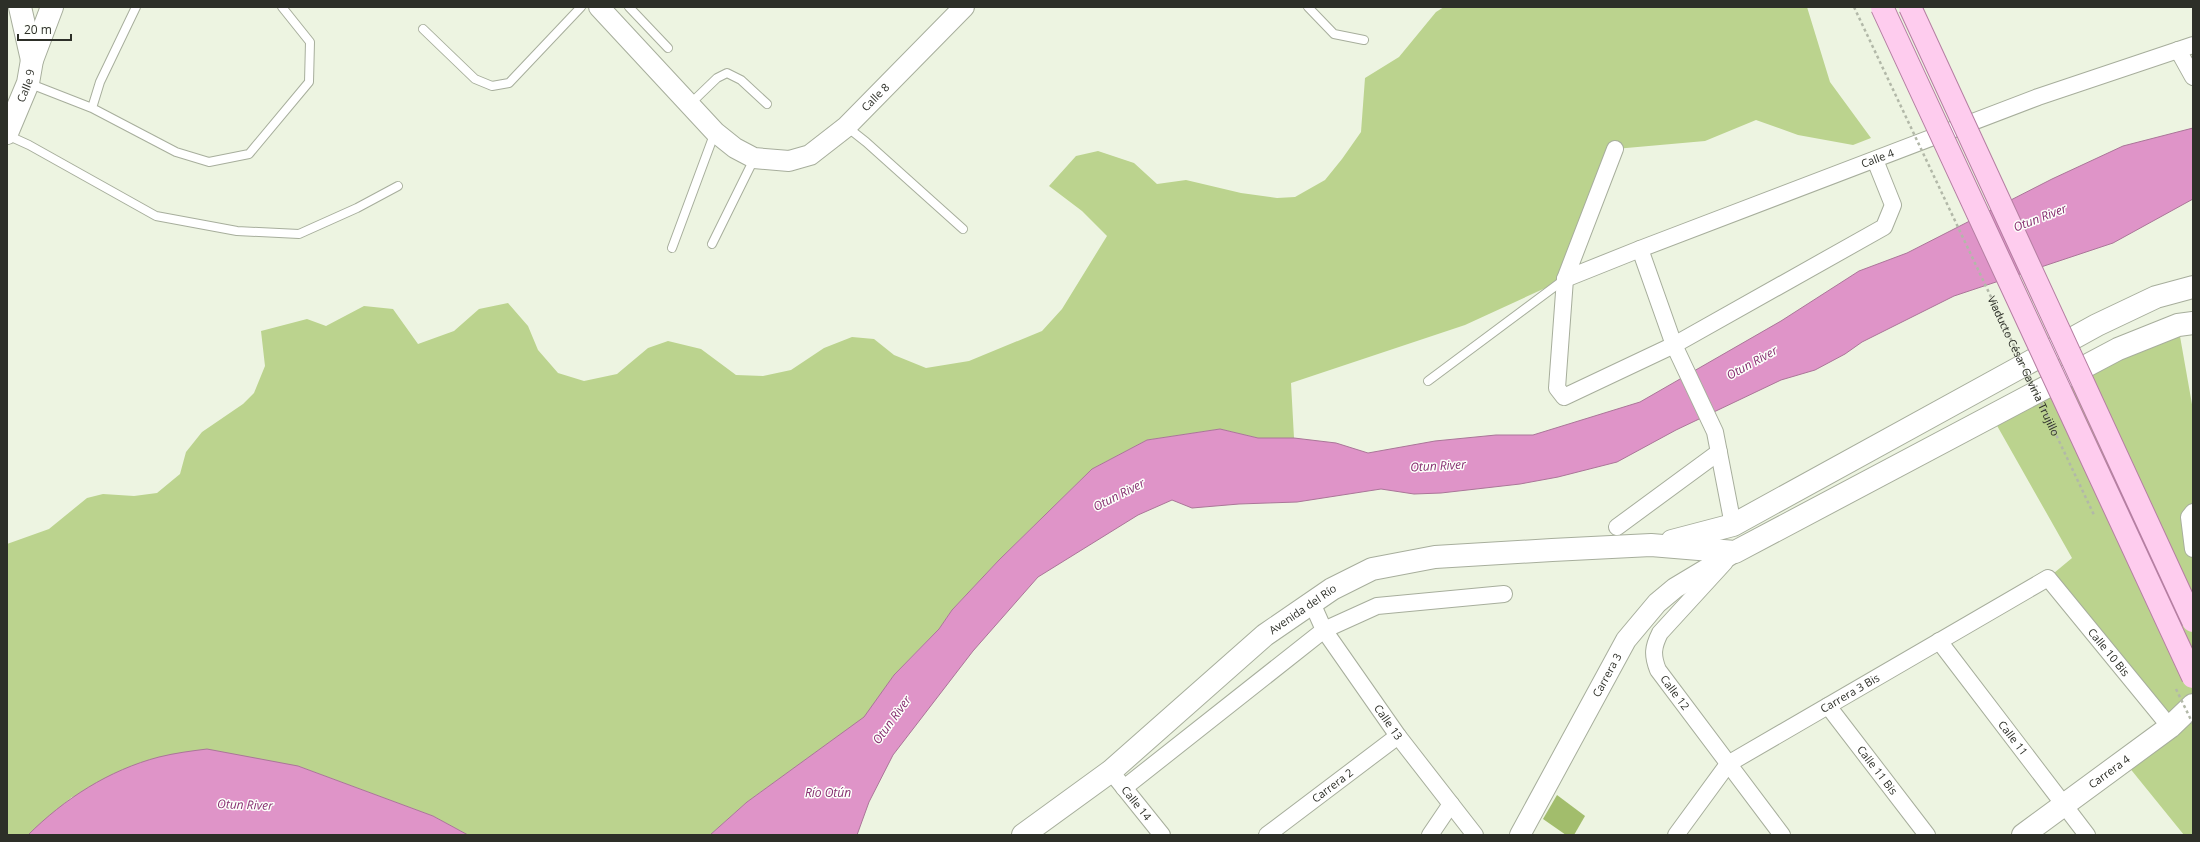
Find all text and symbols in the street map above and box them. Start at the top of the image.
scale bar [18,16,71,42]
text: 20 m [24,21,52,38]
street label: Calle 9 [13,68,37,104]
street label: Calle 8 [858,79,892,114]
street label: Calle 4 [1859,145,1897,171]
water label: Otun River [2011,199,2070,235]
street label: Viaducto César Gaviria Trujillo [1985,293,2064,439]
water label: Otun River [1723,341,1781,383]
water label: Otun River [1410,455,1467,475]
water label: Otun River [1090,474,1149,515]
street label: Avenida del Río [1266,580,1339,637]
street label: Calle 10 Bis [2085,625,2133,679]
street label: Carrera 3 [1588,650,1625,700]
street label: Carrera 3 Bis [1817,670,1882,716]
street label: Calle 12 [1657,672,1693,713]
water label: Otun River [868,691,916,747]
street label: Calle 13 [1371,701,1406,743]
street label: Calle 11 [1995,717,2032,758]
street label: Calle 11 Bis [1854,742,1901,798]
street label: Carrera 4 [2085,751,2133,792]
street label: Carrera 2 [1308,765,1356,806]
street label: Calle 14 [1118,782,1156,824]
water label: Río Otún [805,784,851,801]
water label: Otun River [217,795,274,814]

